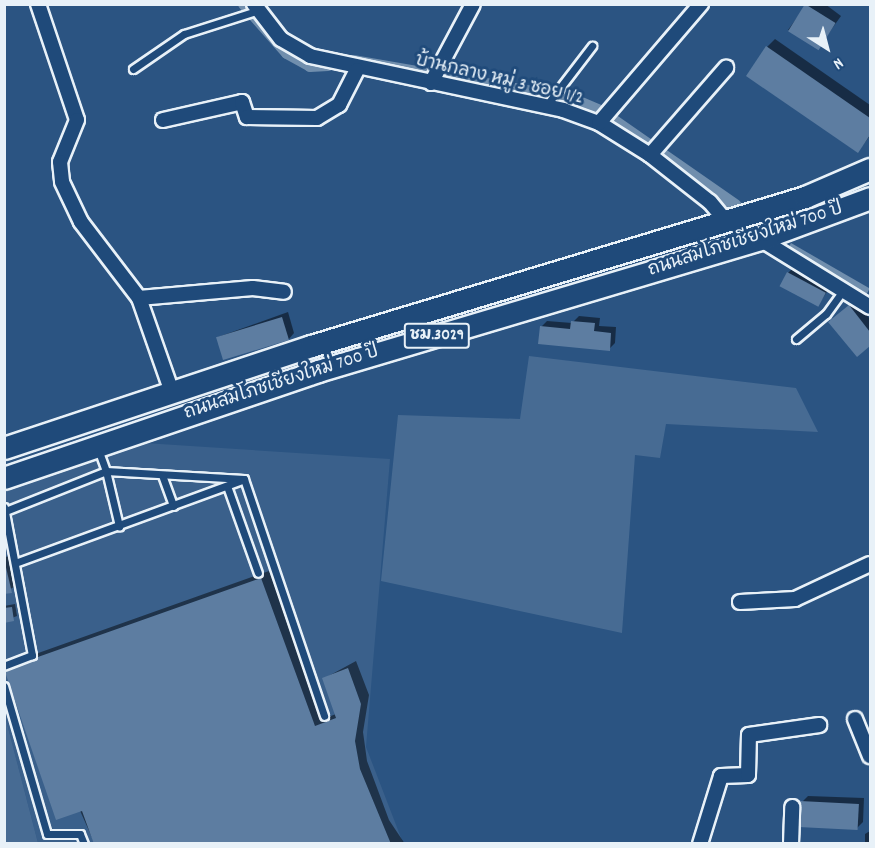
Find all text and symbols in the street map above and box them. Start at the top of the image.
north arrow [797,18,857,78]
street label: บ้านกลาง หมู่ 3 ซอย 1/2 [413,51,585,111]
text: N [828,51,848,75]
street label: ถนนสมโภชเชียงใหม่ 700 ปี [646,199,846,283]
road number: ชม.3029 [402,323,472,349]
street label: ถนนสมโภชเชียงใหม่ 700 ปี [182,342,382,426]

